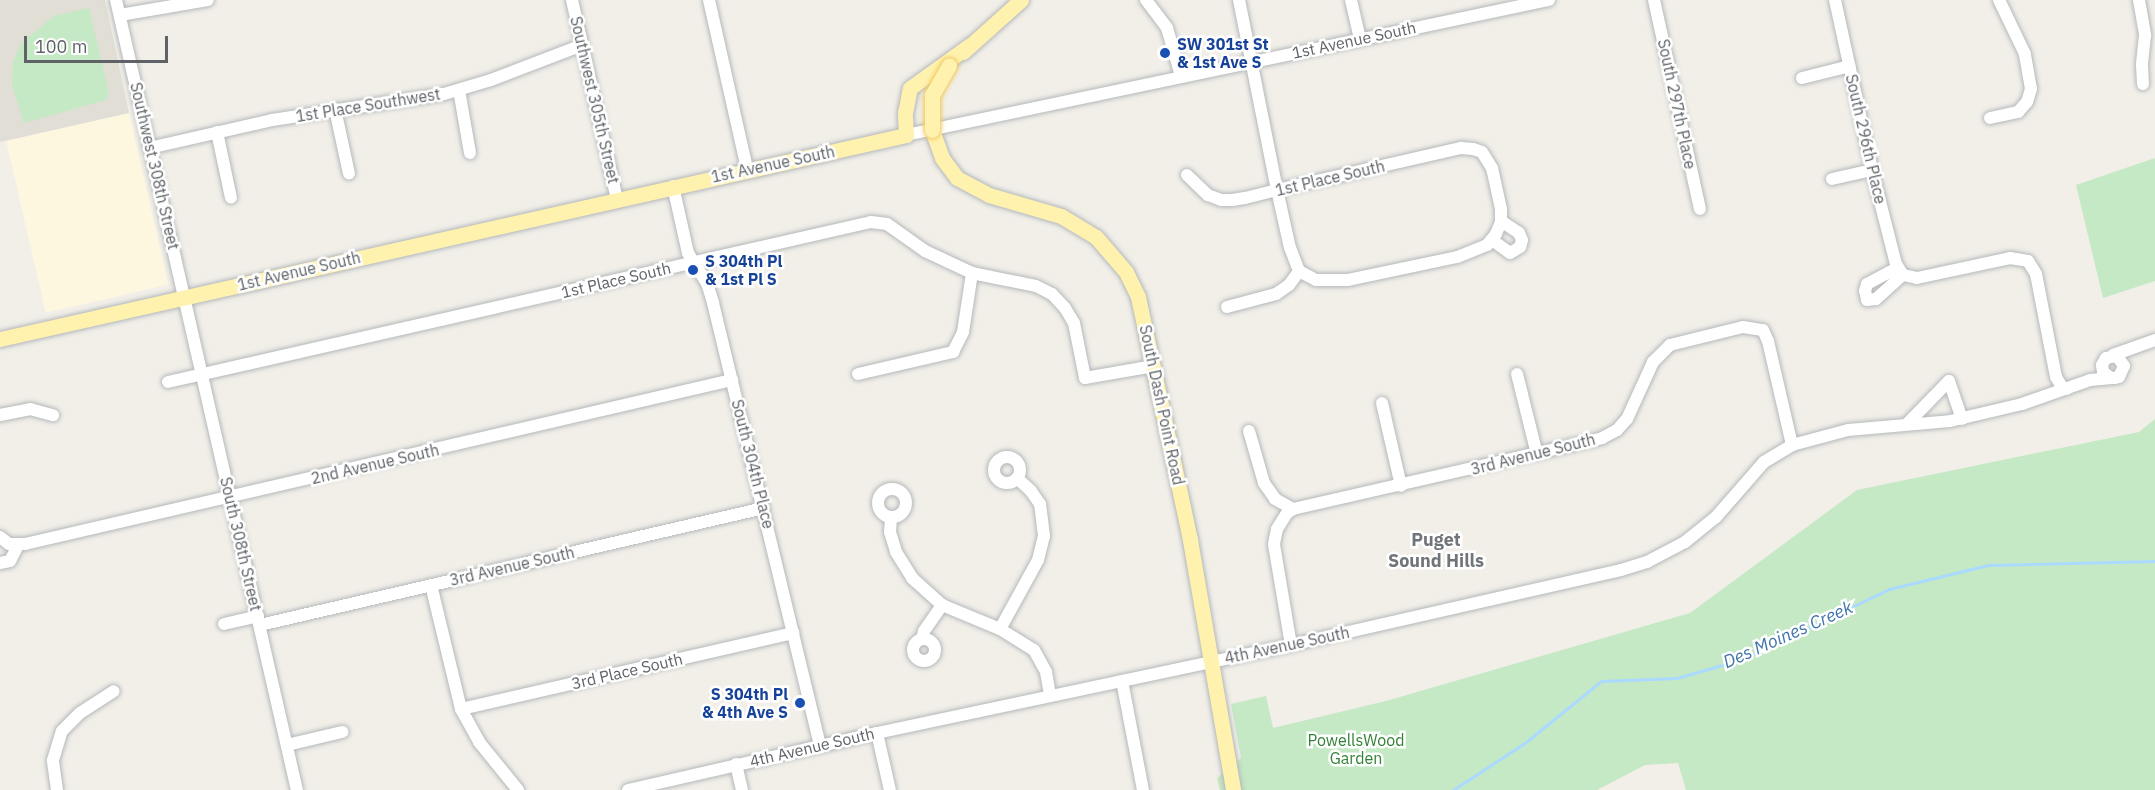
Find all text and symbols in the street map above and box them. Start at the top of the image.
street label: Southwest 305th Street [566,14,624,186]
street label: 1st Avenue South [1290,18,1418,62]
scale bar [27,24,171,62]
place label: SW 301st St & 1st Ave S [1177,34,1269,72]
text: 100 m [35,35,87,58]
street label: South 297th Place [1654,37,1700,171]
marker: SW 301st St & 1st Ave S [1158,46,1172,60]
street label: South 296th Place [1842,72,1890,206]
street label: Southwest 308th Street [126,80,184,252]
street label: 1st Place Southwest [294,84,442,126]
street label: 1st Avenue South [709,142,837,186]
street label: 1st Place South [1273,156,1387,200]
street label: 1st Avenue South [235,247,363,295]
place label: S 304th Pl & 1st Pl S [705,251,782,289]
street label: 1st Place South [559,258,673,302]
marker: S 304th Pl & 1st Pl S [686,263,700,277]
street label: South Dash Point Road [1136,323,1188,487]
street label: South 304th Place [728,397,778,531]
street label: 3rd Avenue South [1469,429,1597,479]
street label: 2nd Avenue South [309,440,441,488]
street label: South 308th Street [216,475,266,613]
district label: Puget Sound Hills [1388,530,1484,572]
street label: 3rd Avenue South [448,542,576,590]
water label: Des Moines Creek [1720,597,1856,673]
street label: 4th Avenue South [1223,622,1351,668]
street label: 3rd Place South [570,649,684,693]
place label: S 304th Pl & 4th Ave S [702,684,788,722]
marker: S 304th Pl & 4th Ave S [793,696,807,710]
street label: 4th Avenue South [748,723,876,771]
park label: PowellsWood Garden [1308,730,1404,768]

